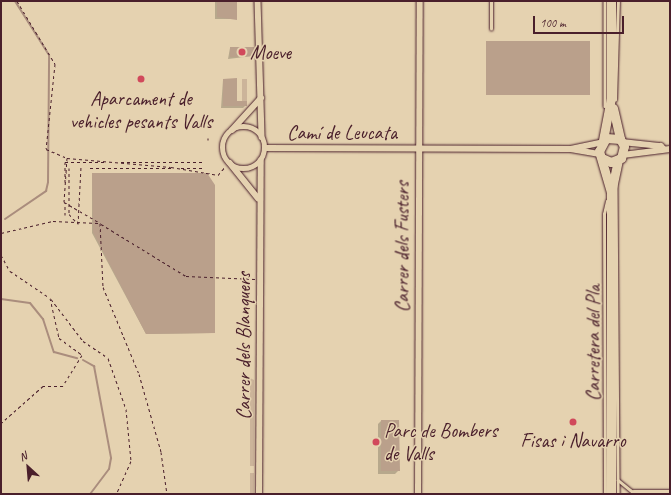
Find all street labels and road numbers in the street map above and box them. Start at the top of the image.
street label: Camí de Leucata [287,120,397,144]
street label: Carrer dels Fusters [390,182,414,312]
street label: Carrer dels Blanquers [231,272,255,420]
street label: Carretera del Pla [581,284,605,402]

